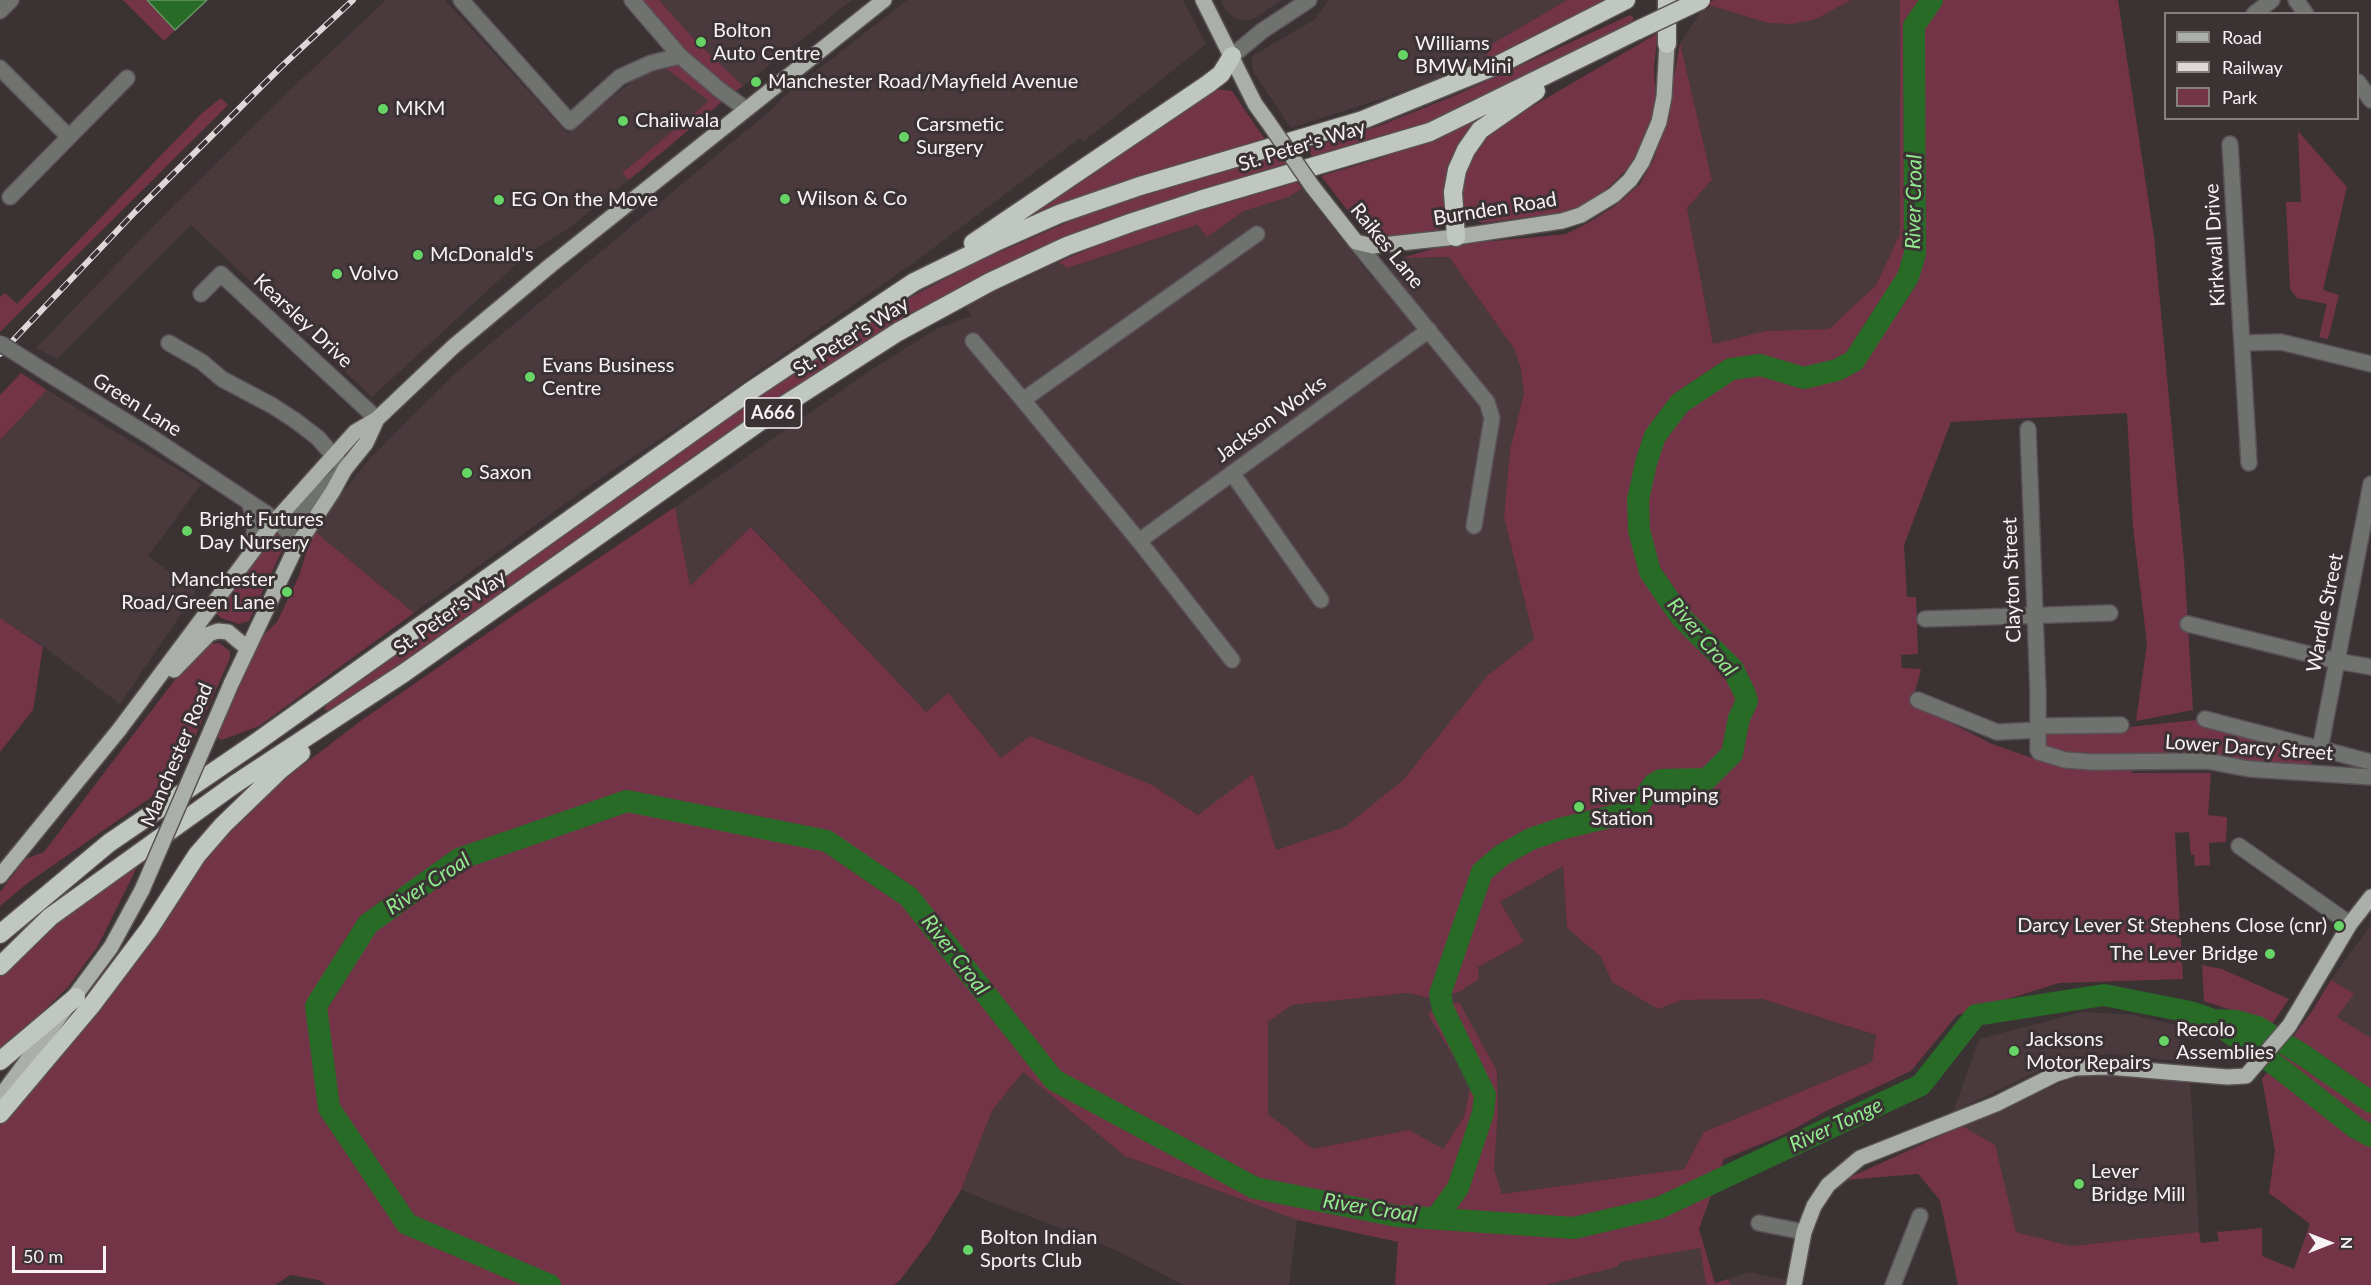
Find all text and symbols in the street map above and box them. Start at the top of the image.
legend [2164,12,2359,120]
place label: Bolton Auto Centre [713,19,820,66]
text: Road [2222,26,2262,48]
place label: Williams BMW Mini [1415,32,1512,79]
marker: Bolton Auto Centre [694,35,708,49]
marker: Williams BMW Mini [1396,48,1410,62]
text: Railway [2222,56,2283,78]
place label: Manchester Road/Mayfield Avenue [768,70,1078,94]
marker: Manchester Road/Mayfield Avenue [749,75,763,89]
text: Park [2222,86,2257,108]
place label: MKM [395,97,445,121]
marker: MKM [376,102,390,116]
place label: Chaiiwala [635,109,719,133]
place label: Carsmetic Surgery [916,113,1004,160]
marker: Chaiiwala [616,114,630,128]
street label: St. Peter's Way [1236,115,1368,177]
marker: Carsmetic Surgery [897,130,911,144]
water label: River Croal [1901,154,1927,250]
street label: Kirkwall Drive [2200,183,2230,307]
place label: Wilson & Co [797,187,907,211]
street label: Burnden Road [1432,187,1558,231]
place label: EG On the Move [511,188,658,212]
marker: Wilson & Co [778,192,792,206]
marker: EG On the Move [492,193,506,207]
street label: Raikes Lane [1345,198,1429,294]
place label: McDonald's [430,243,534,267]
marker: McDonald's [411,248,425,262]
place label: Volvo [349,262,398,286]
marker: Volvo [330,267,344,281]
street label: Kearsley Drive [248,269,358,373]
street label: St. Peter's Way [789,292,913,382]
place label: Evans Business Centre [542,354,674,401]
street label: Green Lane [88,368,186,442]
marker: Evans Business Centre [523,370,537,384]
street label: Jackson Works [1211,371,1331,467]
road number: A666 [744,398,802,428]
place label: Saxon [479,461,532,485]
marker: Saxon [460,466,474,480]
place label: Bright Futures Day Nursery [199,508,324,555]
street label: Clayton Street [1998,517,2026,643]
marker: Bright Futures Day Nursery [180,524,194,538]
street label: Wardle Street [2302,551,2348,675]
street label: St. Peter's Way [389,565,511,661]
place label: Manchester Road/Green Lane [121,568,275,615]
marker: Manchester Road/Green Lane [280,585,294,599]
water label: River Croal [1662,593,1742,681]
street label: Manchester Road [136,680,218,830]
street label: Lower Darcy Street [2164,730,2334,766]
place label: River Pumping Station [1591,784,1718,831]
marker: River Pumping Station [1572,800,1586,814]
water label: River Croal [381,848,475,920]
water label: River Croal [916,910,994,1000]
place label: Darcy Lever St Stephens Close (cnr) [2017,914,2327,938]
marker: Darcy Lever St Stephens Close (cnr) [2332,919,2346,933]
place label: The Lever Bridge [2110,942,2258,966]
marker: The Lever Bridge [2263,947,2277,961]
place label: Recolo Assemblies [2176,1018,2274,1065]
place label: Jacksons Motor Repairs [2026,1028,2151,1075]
marker: Recolo Assemblies [2157,1034,2171,1048]
marker: Jacksons Motor Repairs [2007,1044,2021,1058]
water label: River Tonge [1785,1092,1887,1158]
place label: Lever Bridge Mill [2091,1160,2186,1207]
marker: Lever Bridge Mill [2072,1177,2086,1191]
water label: River Croal [1321,1188,1419,1228]
north arrow [2299,1213,2359,1273]
place label: Bolton Indian Sports Club [980,1226,1097,1273]
scale bar [15,1234,110,1272]
text: N [2338,1237,2357,1249]
marker: Bolton Indian Sports Club [961,1243,975,1257]
text: 50 m [23,1245,63,1267]

